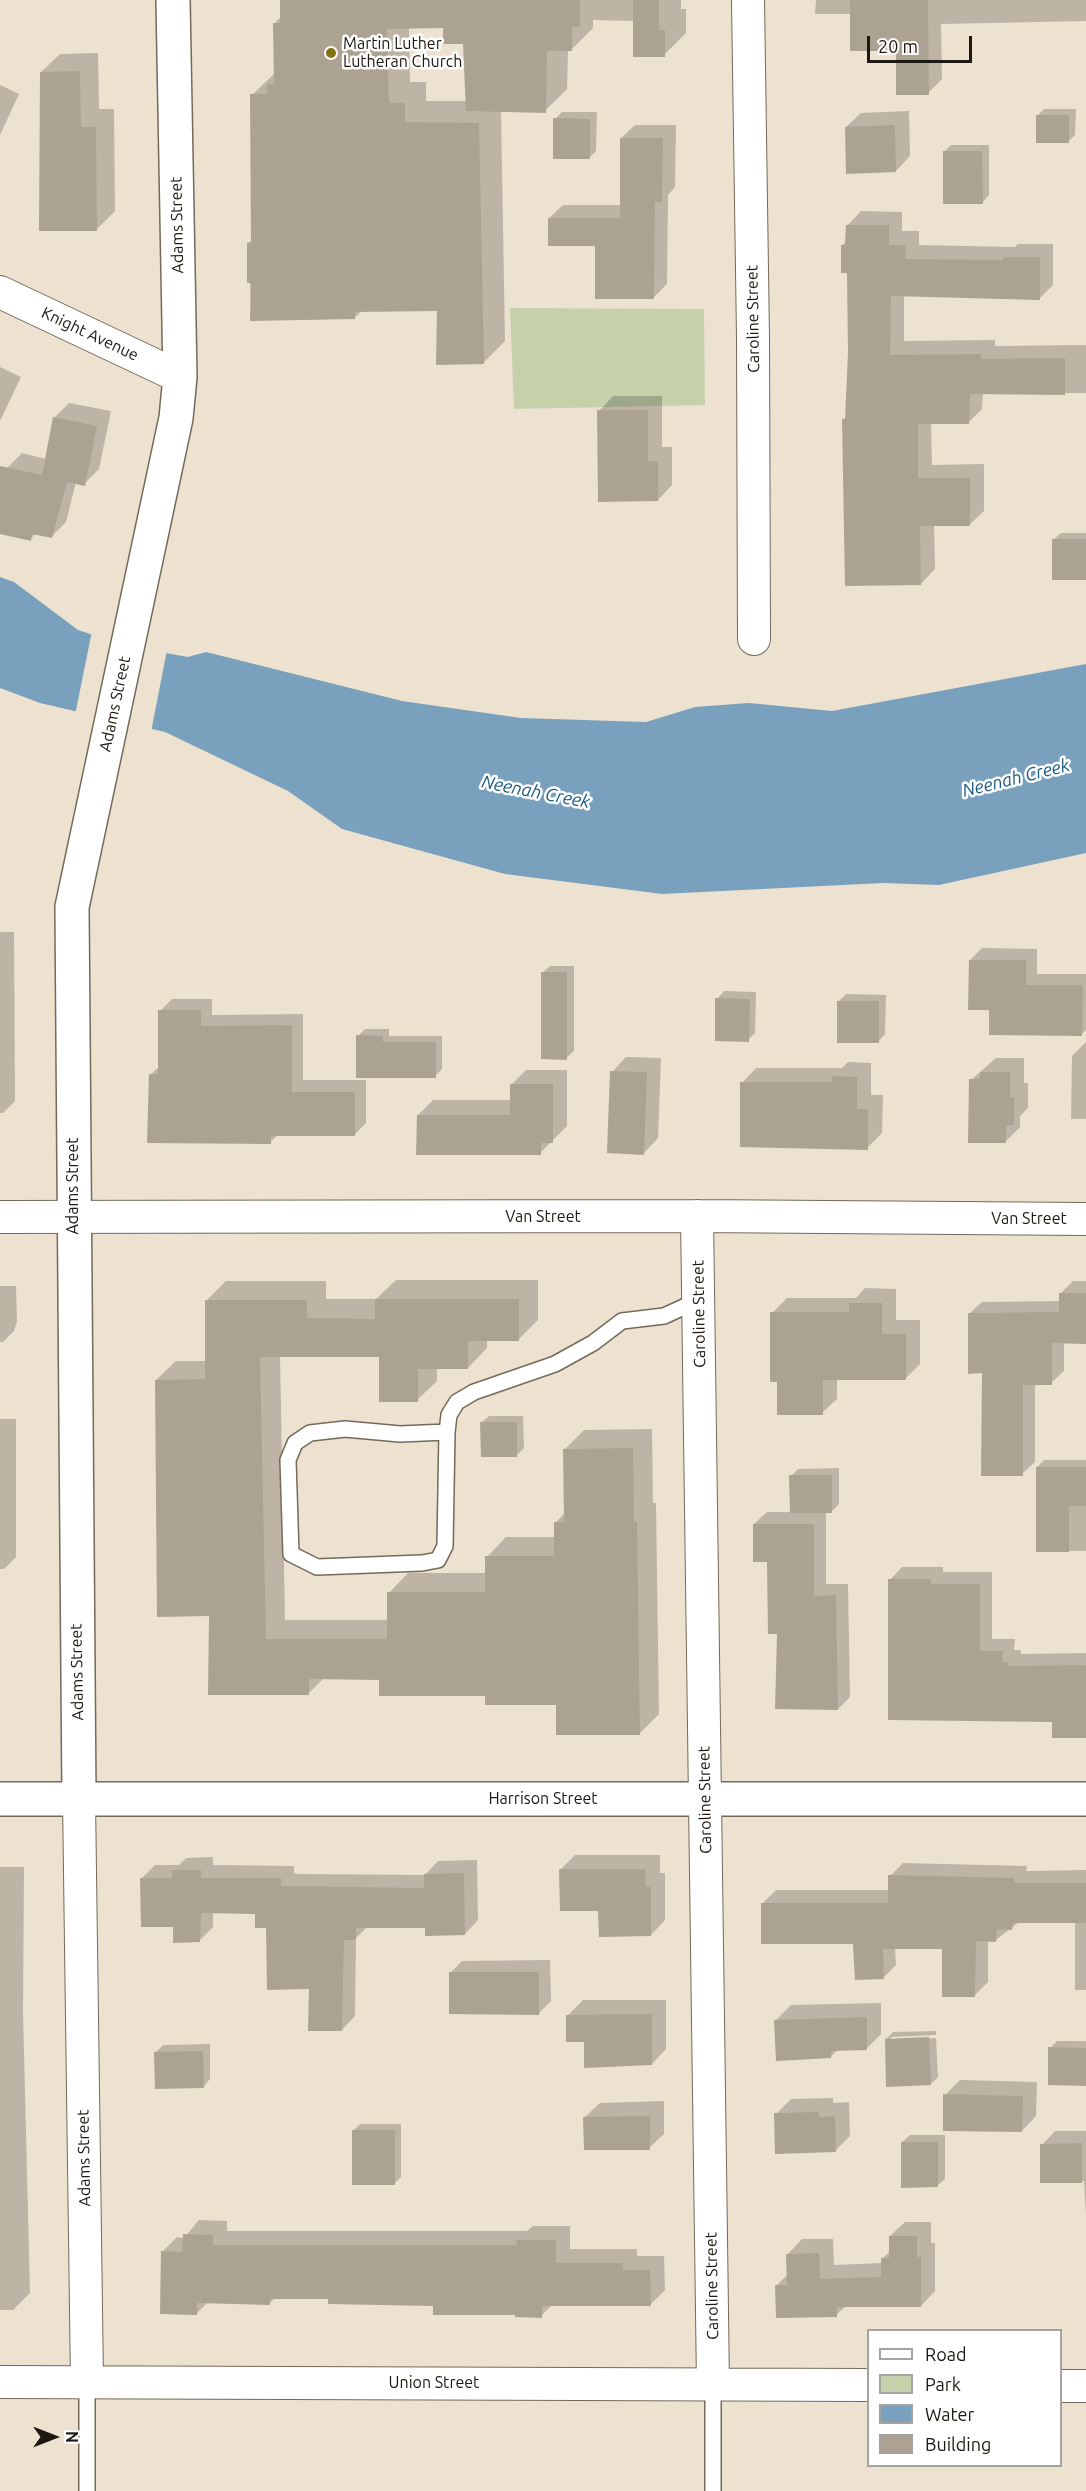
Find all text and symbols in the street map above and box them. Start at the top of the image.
scale bar [870,24,975,62]
place label: Martin Luther Lutheran Church [343,34,462,72]
text: 20 m [878,36,918,56]
marker: Martin Luther Lutheran Church [324,46,338,60]
street label: Adams Street [167,176,187,274]
street label: Caroline Street [742,265,764,373]
street label: Knight Avenue [38,303,142,365]
street label: Adams Street [96,655,134,753]
water label: Neenah Creek [960,754,1072,802]
water label: Neenah Creek [480,771,592,813]
street label: Adams Street [63,1137,83,1235]
street label: Van Street [505,1207,581,1227]
street label: Van Street [991,1209,1067,1229]
street label: Caroline Street [688,1260,710,1368]
street label: Adams Street [67,1623,87,1721]
street label: Caroline Street [694,1746,716,1854]
street label: Harrison Street [488,1789,598,1809]
street label: Adams Street [74,2109,94,2207]
street label: Caroline Street [701,2232,723,2340]
legend [867,2329,1062,2467]
text: Road [925,2344,967,2364]
street label: Union Street [389,2373,479,2393]
text: Park [925,2374,961,2394]
text: Water [925,2404,974,2424]
north arrow [24,2407,84,2467]
text: N [63,2431,81,2443]
text: Building [925,2434,991,2454]

